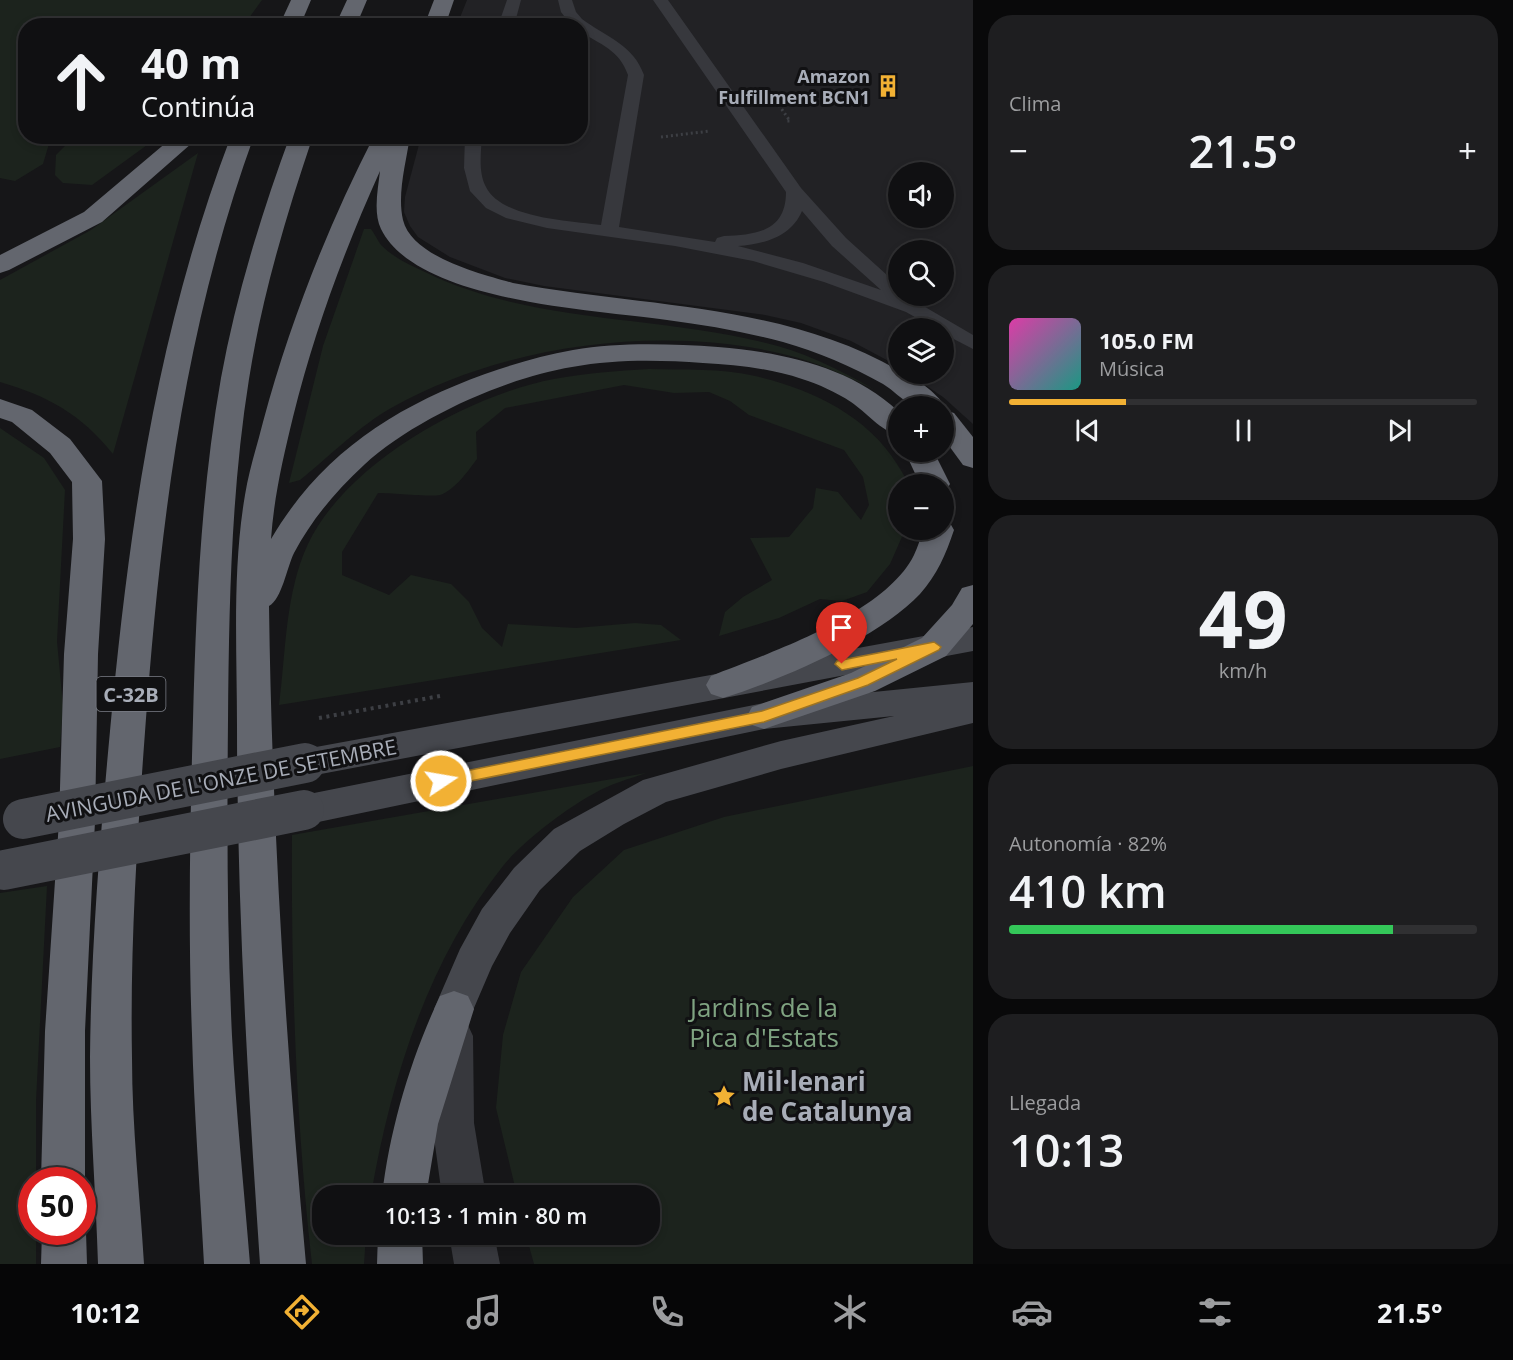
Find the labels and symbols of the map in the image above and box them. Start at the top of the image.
place label: Amazon Fulfillment BCN1 [718,64,870,109]
building icon: Amazon Fulfillment BCN1 [875,73,901,99]
pin [816,602,867,664]
road number: C-32B [96,677,166,711]
street label: AVINGUDA DE L'ONZE DE SETEMBRE [43,732,399,828]
position arrow [409,749,473,813]
park label: Jardins de la Pica d'Estats [687,989,839,1055]
place label: Mil·lenari de Catalunya [742,1063,912,1129]
place icon: Mil·lenari de Catalunya [711,1083,737,1109]
speed limit sign: 50 [18,1167,96,1245]

